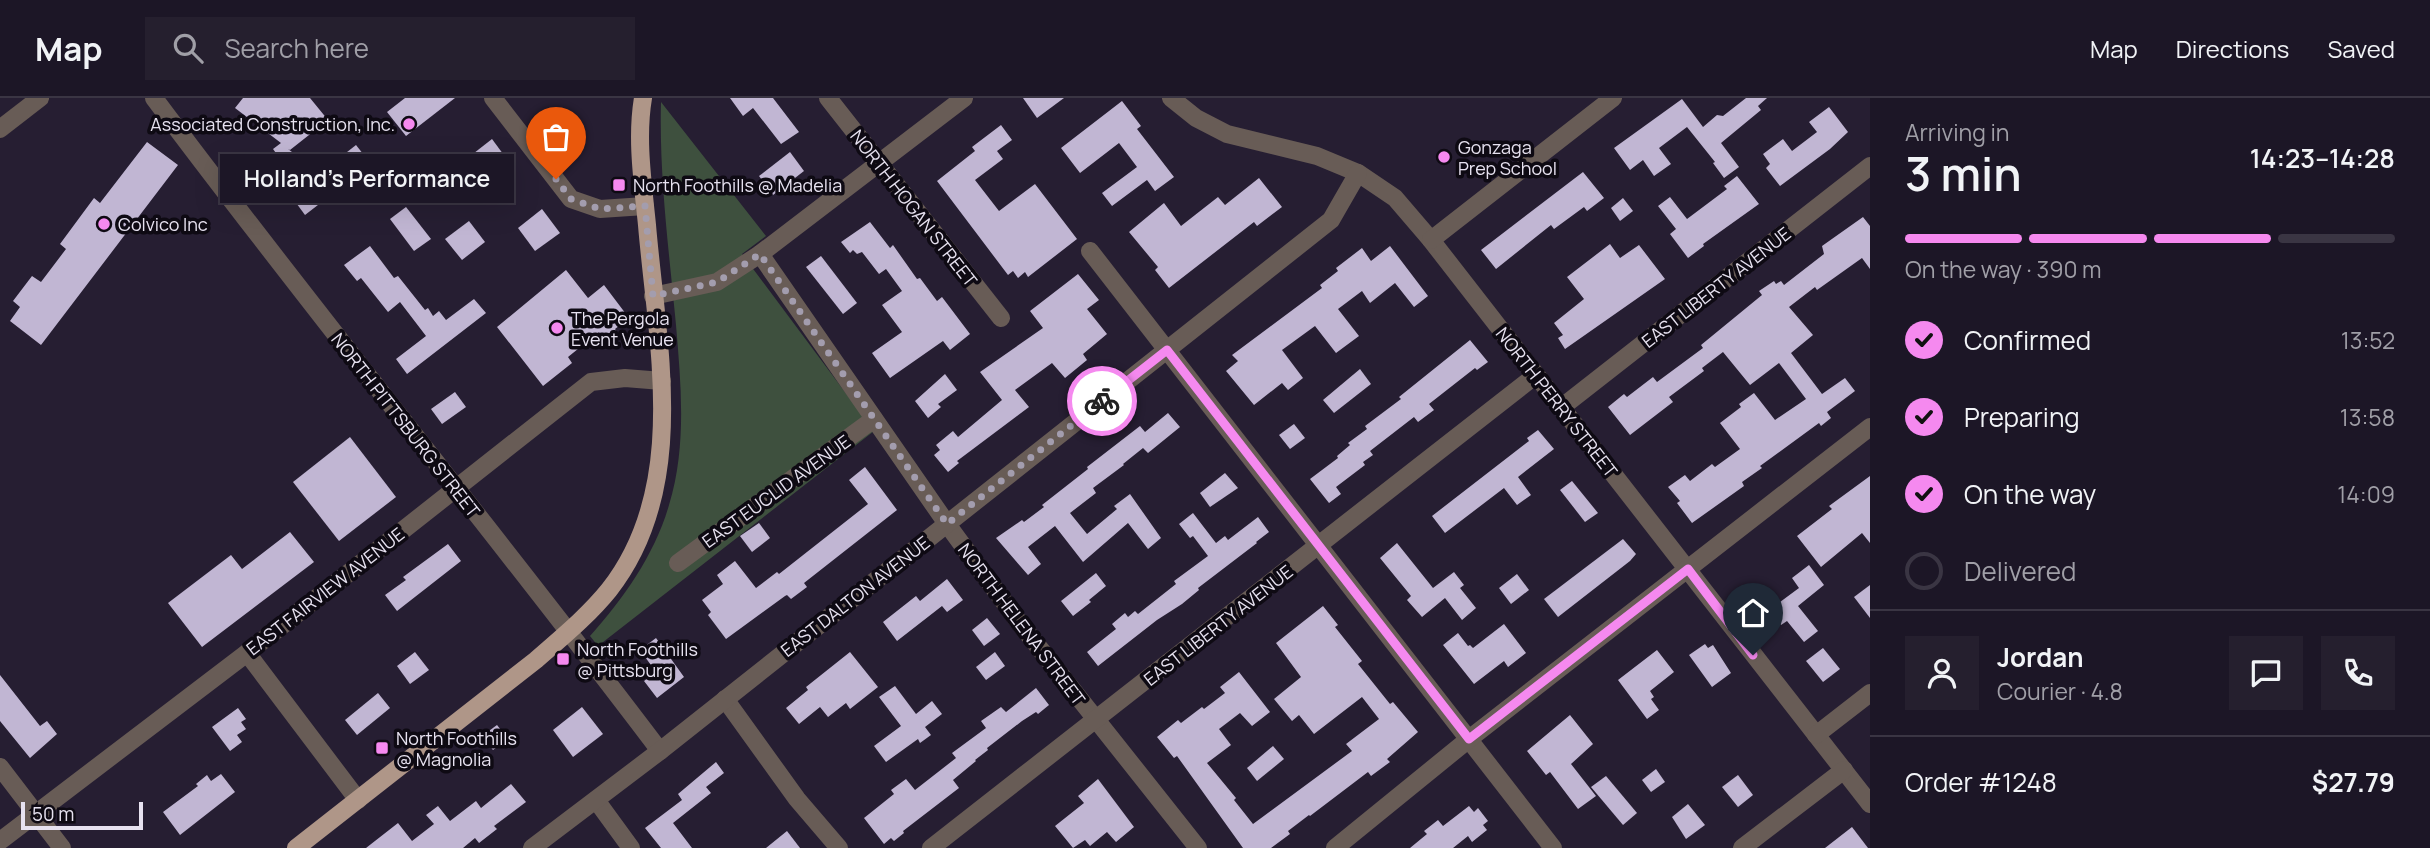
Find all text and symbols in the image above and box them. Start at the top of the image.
search box [145,17,635,80]
text: Map [35,26,103,71]
icon: search [169,29,207,67]
text: Search here [225,30,369,66]
text: Map [2090,32,2138,65]
text: Directions [2176,32,2289,65]
text: Saved [2327,32,2395,65]
pin [526,107,586,179]
place label: Associated Construction, Inc. [150,112,395,136]
marker: Associated Construction, Inc. [401,116,417,132]
text: Arriving in [1905,116,2010,148]
icon: bag [537,118,575,156]
street label: NORTH HOGAN STREET [845,125,983,292]
place label: Gonzaga Prep School [1458,135,1557,180]
text: 14:23–14:28 [2250,140,2395,176]
text: 3 min [1905,142,2022,205]
marker: Gonzaga Prep School [1436,149,1452,165]
callout: Holland's Performance [220,154,514,204]
text: Holland's Performance [244,162,490,194]
place label: North Foothills @ Madelia [633,173,842,197]
marker: North Foothills @ Madelia [611,177,627,193]
place label: Colvico Inc [118,212,208,236]
marker: Colvico Inc [96,216,112,232]
street label: EAST LIBERTY AVENUE [1637,221,1795,353]
text: On the way · 390 m [1905,253,2102,285]
place label: The Pergola Event Venue [571,306,674,351]
marker: The Pergola Event Venue [549,320,565,336]
icon: check [1905,321,1943,359]
street label: NORTH PERRY STREET [1491,322,1623,482]
text: Confirmed [1964,322,2091,358]
text: 13:52 [2341,324,2395,356]
street label: NORTH PITTSBURG STREET [326,328,486,522]
courier [1067,366,1137,436]
icon: bike [1083,382,1121,420]
icon: check [1905,398,1943,436]
text: Preparing [1964,399,2080,435]
text: 13:58 [2340,401,2395,433]
street label: EAST EUCLID AVENUE [697,429,855,553]
icon: check [1905,475,1943,513]
text: On the way [1964,476,2096,512]
text: 14:09 [2337,478,2395,510]
street label: EAST FAIRVIEW AVENUE [241,522,409,660]
street label: EAST DALTON AVENUE [776,530,934,662]
street label: NORTH HELENA STREET [953,538,1091,710]
text: Delivered [1964,553,2076,589]
street label: EAST LIBERTY AVENUE [1139,559,1297,691]
pin [1723,583,1783,655]
icon: home [1734,594,1772,632]
button: person [1905,636,1979,710]
button: chat [2229,636,2303,710]
button: phone [2321,636,2395,710]
place label: North Foothills @ Pittsburg [577,637,698,682]
text: Jordan [1997,639,2083,675]
marker: North Foothills @ Pittsburg [555,651,571,667]
text: Courier · 4.8 [1997,675,2123,707]
place label: North Foothills @ Magnolia [396,726,517,771]
marker: North Foothills @ Magnolia [374,740,390,756]
text: Order #1248 [1905,764,2057,800]
text: $27.79 [2312,764,2395,800]
scale bar [21,799,144,831]
text: 50 m [32,801,74,827]

